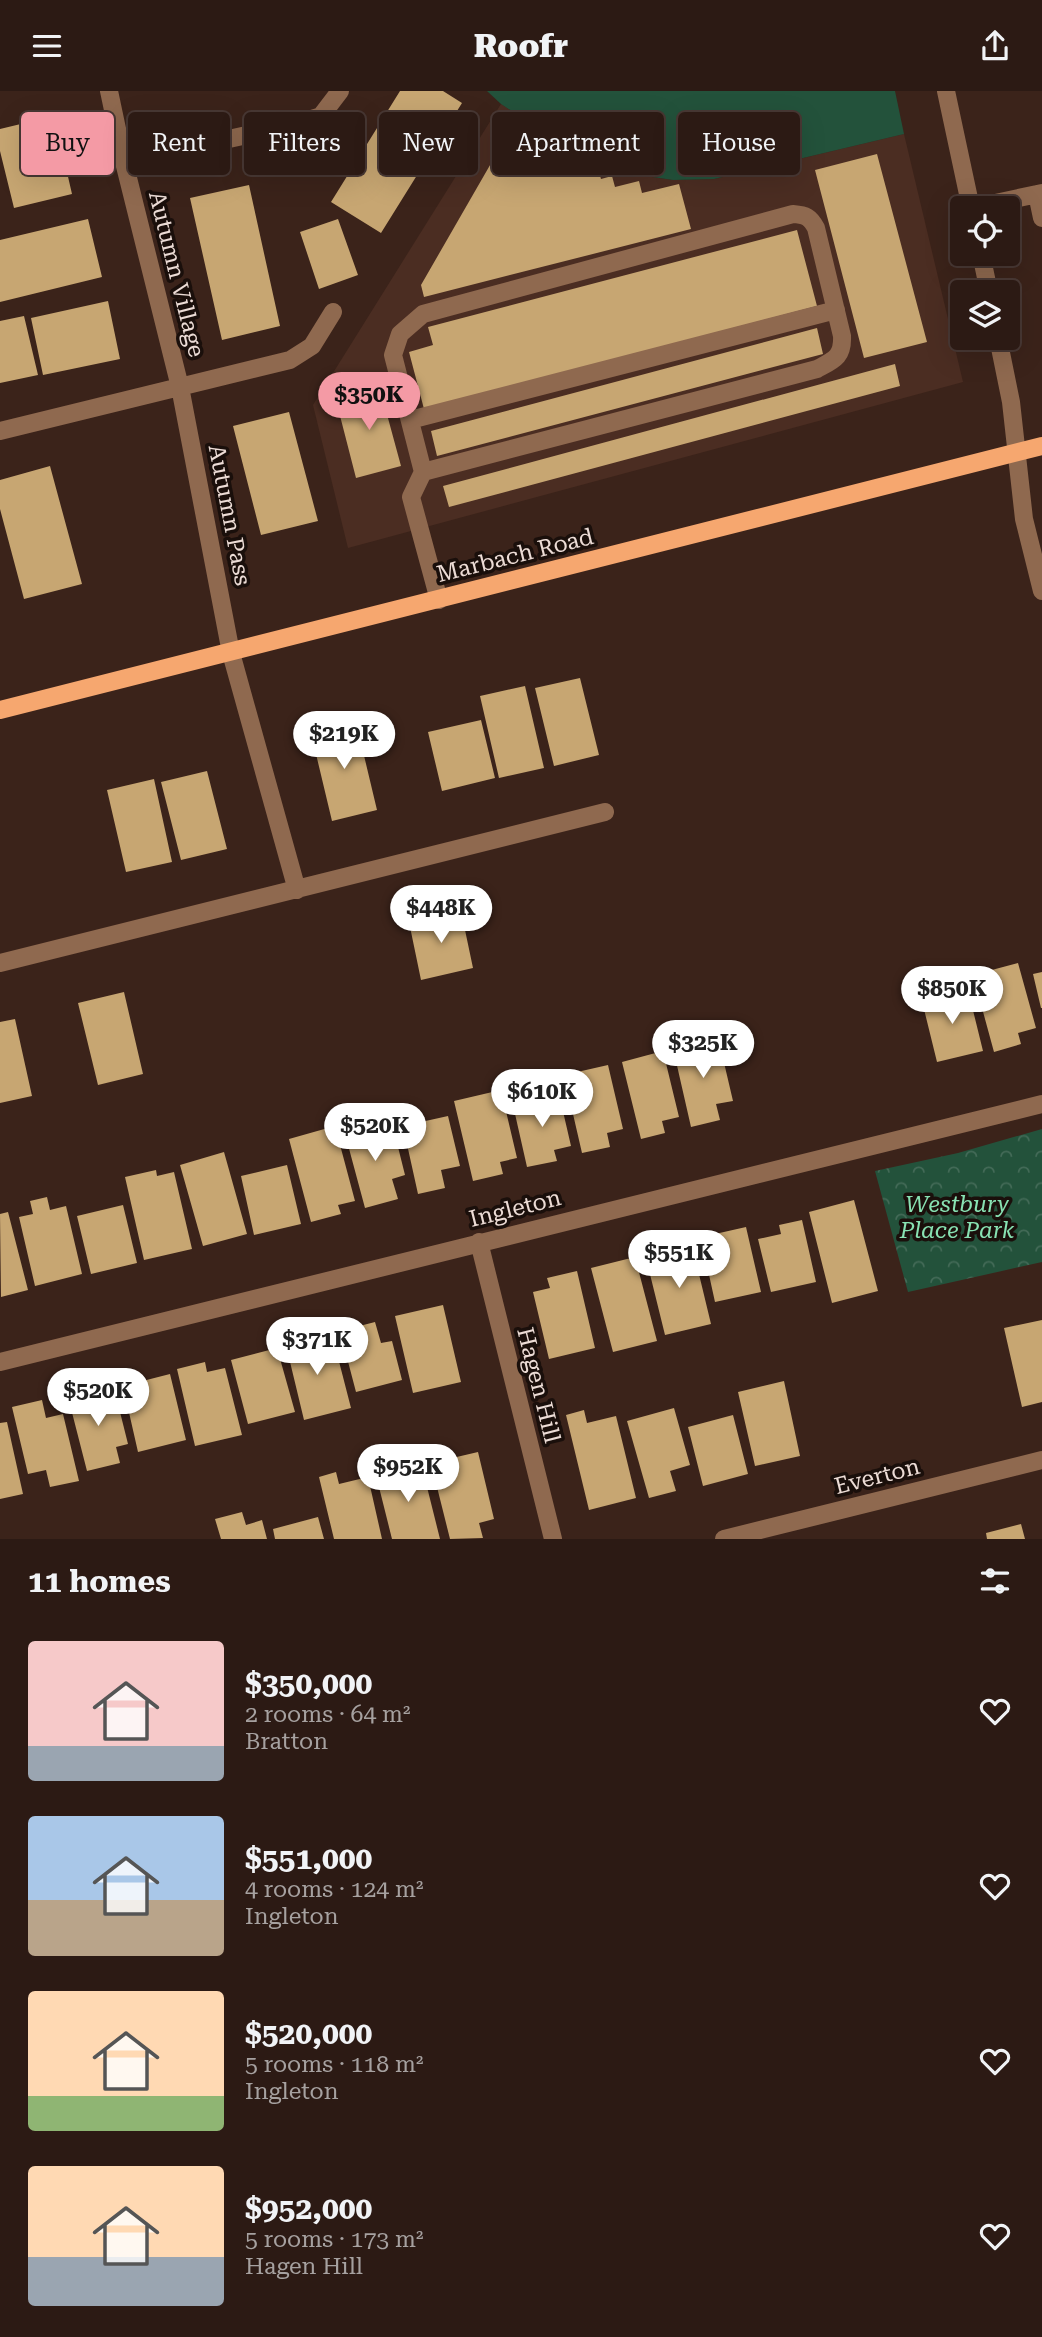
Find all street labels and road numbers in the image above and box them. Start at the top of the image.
street label: Autumn Village [143,188,210,360]
street label: Autumn Pass [203,442,256,588]
street label: Marbach Road [434,523,596,588]
street label: Ingleton [466,1184,564,1233]
street label: Hagen Hill [511,1325,566,1446]
street label: Everton [832,1453,923,1500]

